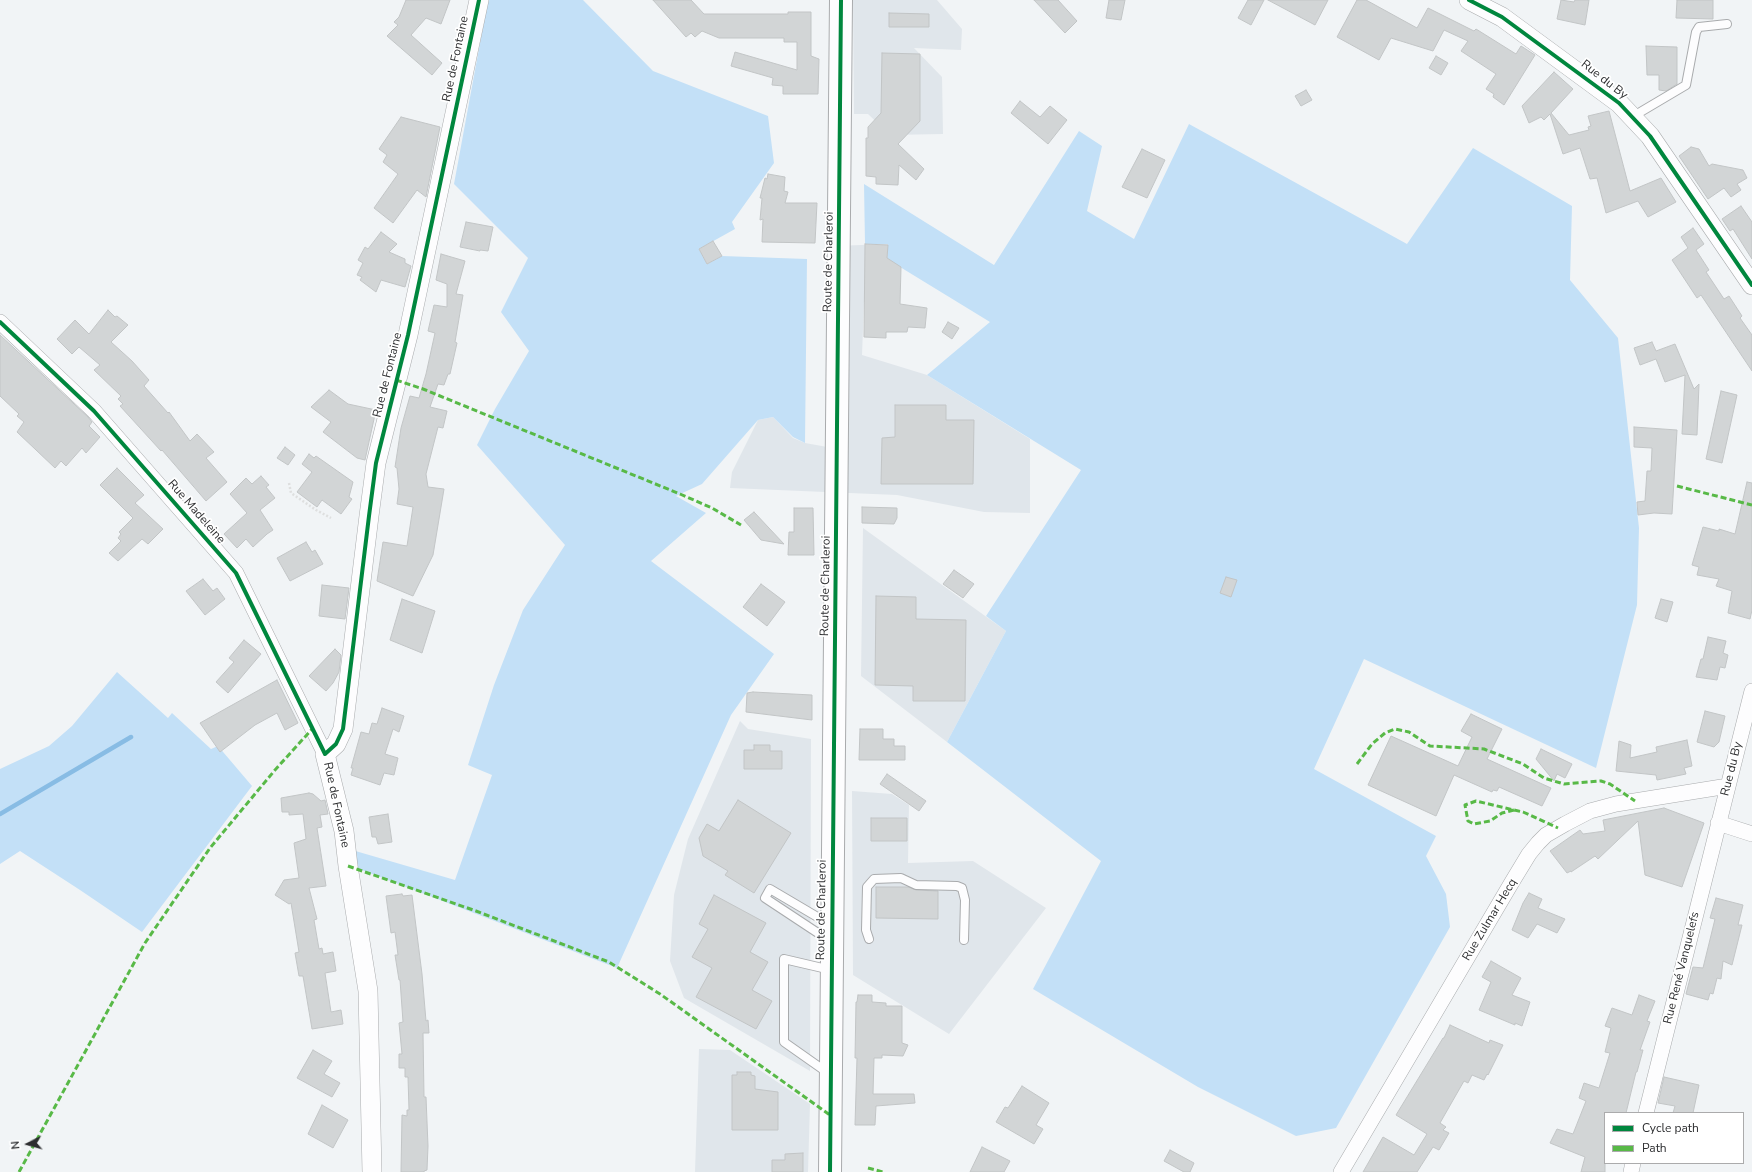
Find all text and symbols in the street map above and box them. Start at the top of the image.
street label: Rue de Fontaine [440,15,472,103]
street label: Rue du By [1578,57,1630,103]
street label: Route de Charleroi [821,212,837,312]
street label: Rue de Fontaine [370,331,406,419]
street label: Rue Madeleine [164,477,228,547]
street label: Route de Charleroi [818,536,834,636]
street label: Rue du By [1718,740,1746,798]
street label: Rue de Fontaine [320,761,352,849]
street label: Route de Charleroi [814,860,830,960]
street label: Rue Zulmar Hecq [1460,876,1520,964]
street label: Rue René Vanquelefs [1661,910,1703,1026]
legend [1604,1112,1744,1164]
text: Cycle path [1642,1120,1699,1136]
north arrow [8,1124,48,1164]
text: N [8,1140,23,1150]
text: Path [1642,1140,1667,1156]

